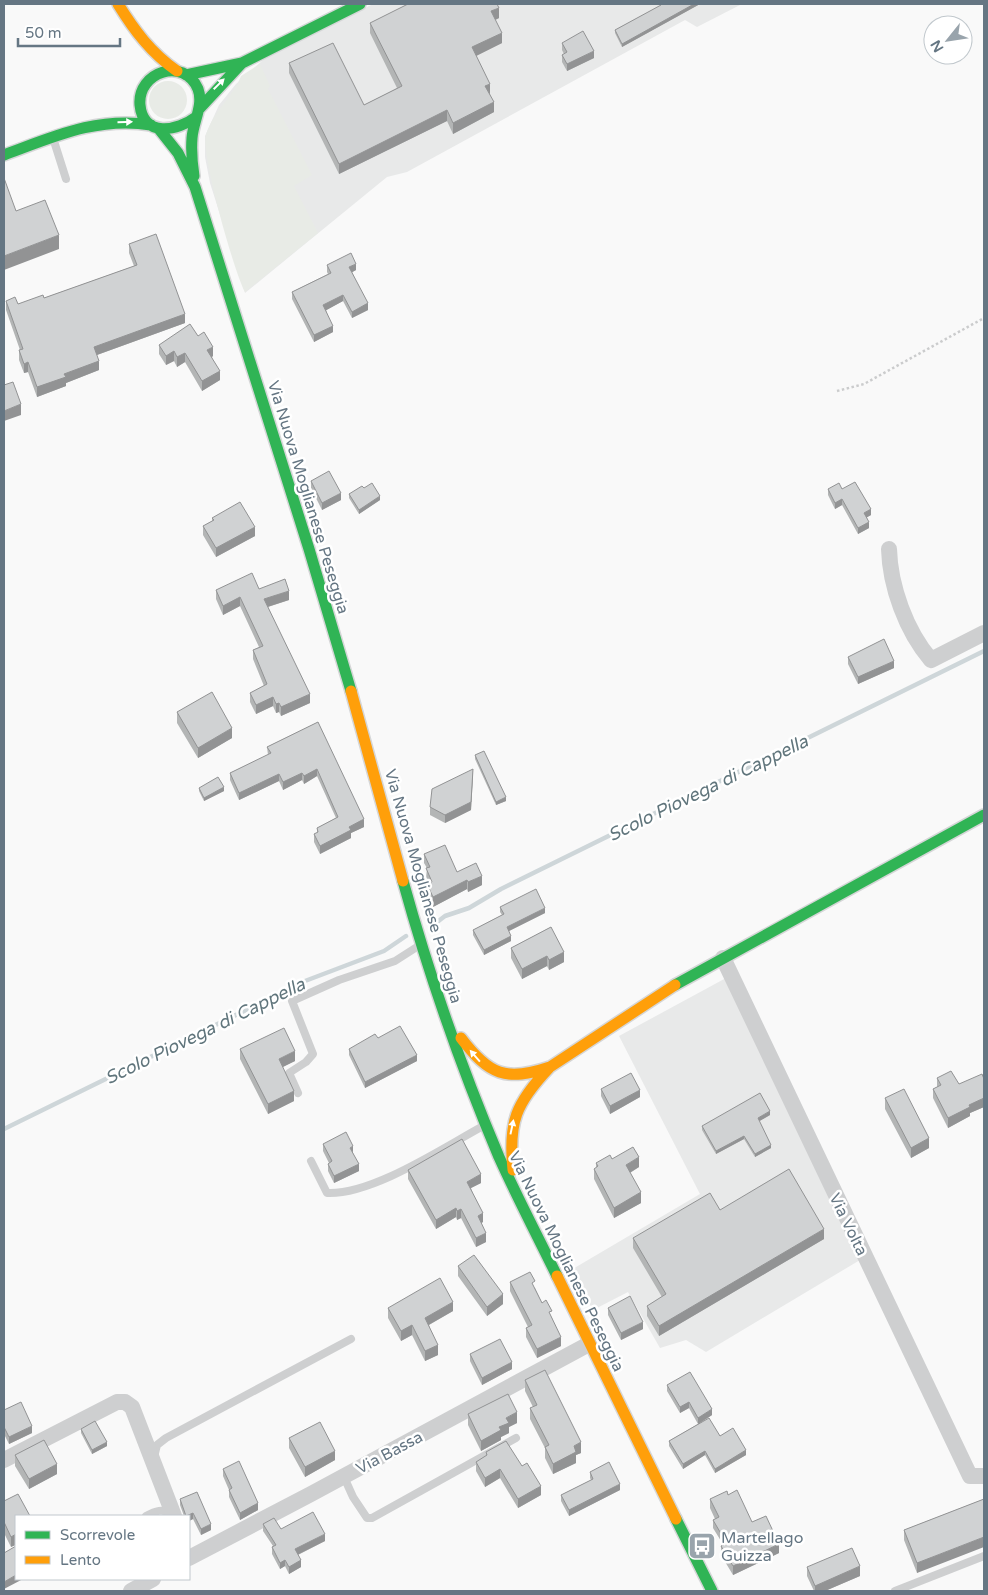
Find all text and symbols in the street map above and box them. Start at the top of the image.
scale bar [18,15,120,47]
north arrow [923,15,973,65]
text: 50 m [25,24,62,42]
text: N [927,37,947,55]
one-way arrow [213,79,225,91]
one-way arrow [117,118,133,126]
street label: Via Nuova Moglianese Peseggia [263,378,353,616]
water label: Scolo Piovega di Cappella [604,730,812,846]
street label: Via Nuova Moglianese Peseggia [380,767,466,1006]
water label: Scolo Piovega di Cappella [101,973,309,1089]
one-way arrow [470,1050,481,1062]
one-way arrow [508,1119,516,1134]
street label: Via Nuova Moglianese Peseggia [504,1148,628,1375]
street label: Via Volta [824,1190,872,1259]
street label: Via Bassa [353,1427,426,1479]
legend [15,1515,190,1580]
text: Scorrevole [60,1526,135,1544]
place label: Martellago Guizza [721,1528,803,1566]
bus stop icon: Martellago Guizza [687,1531,717,1561]
text: Lento [60,1551,101,1569]

